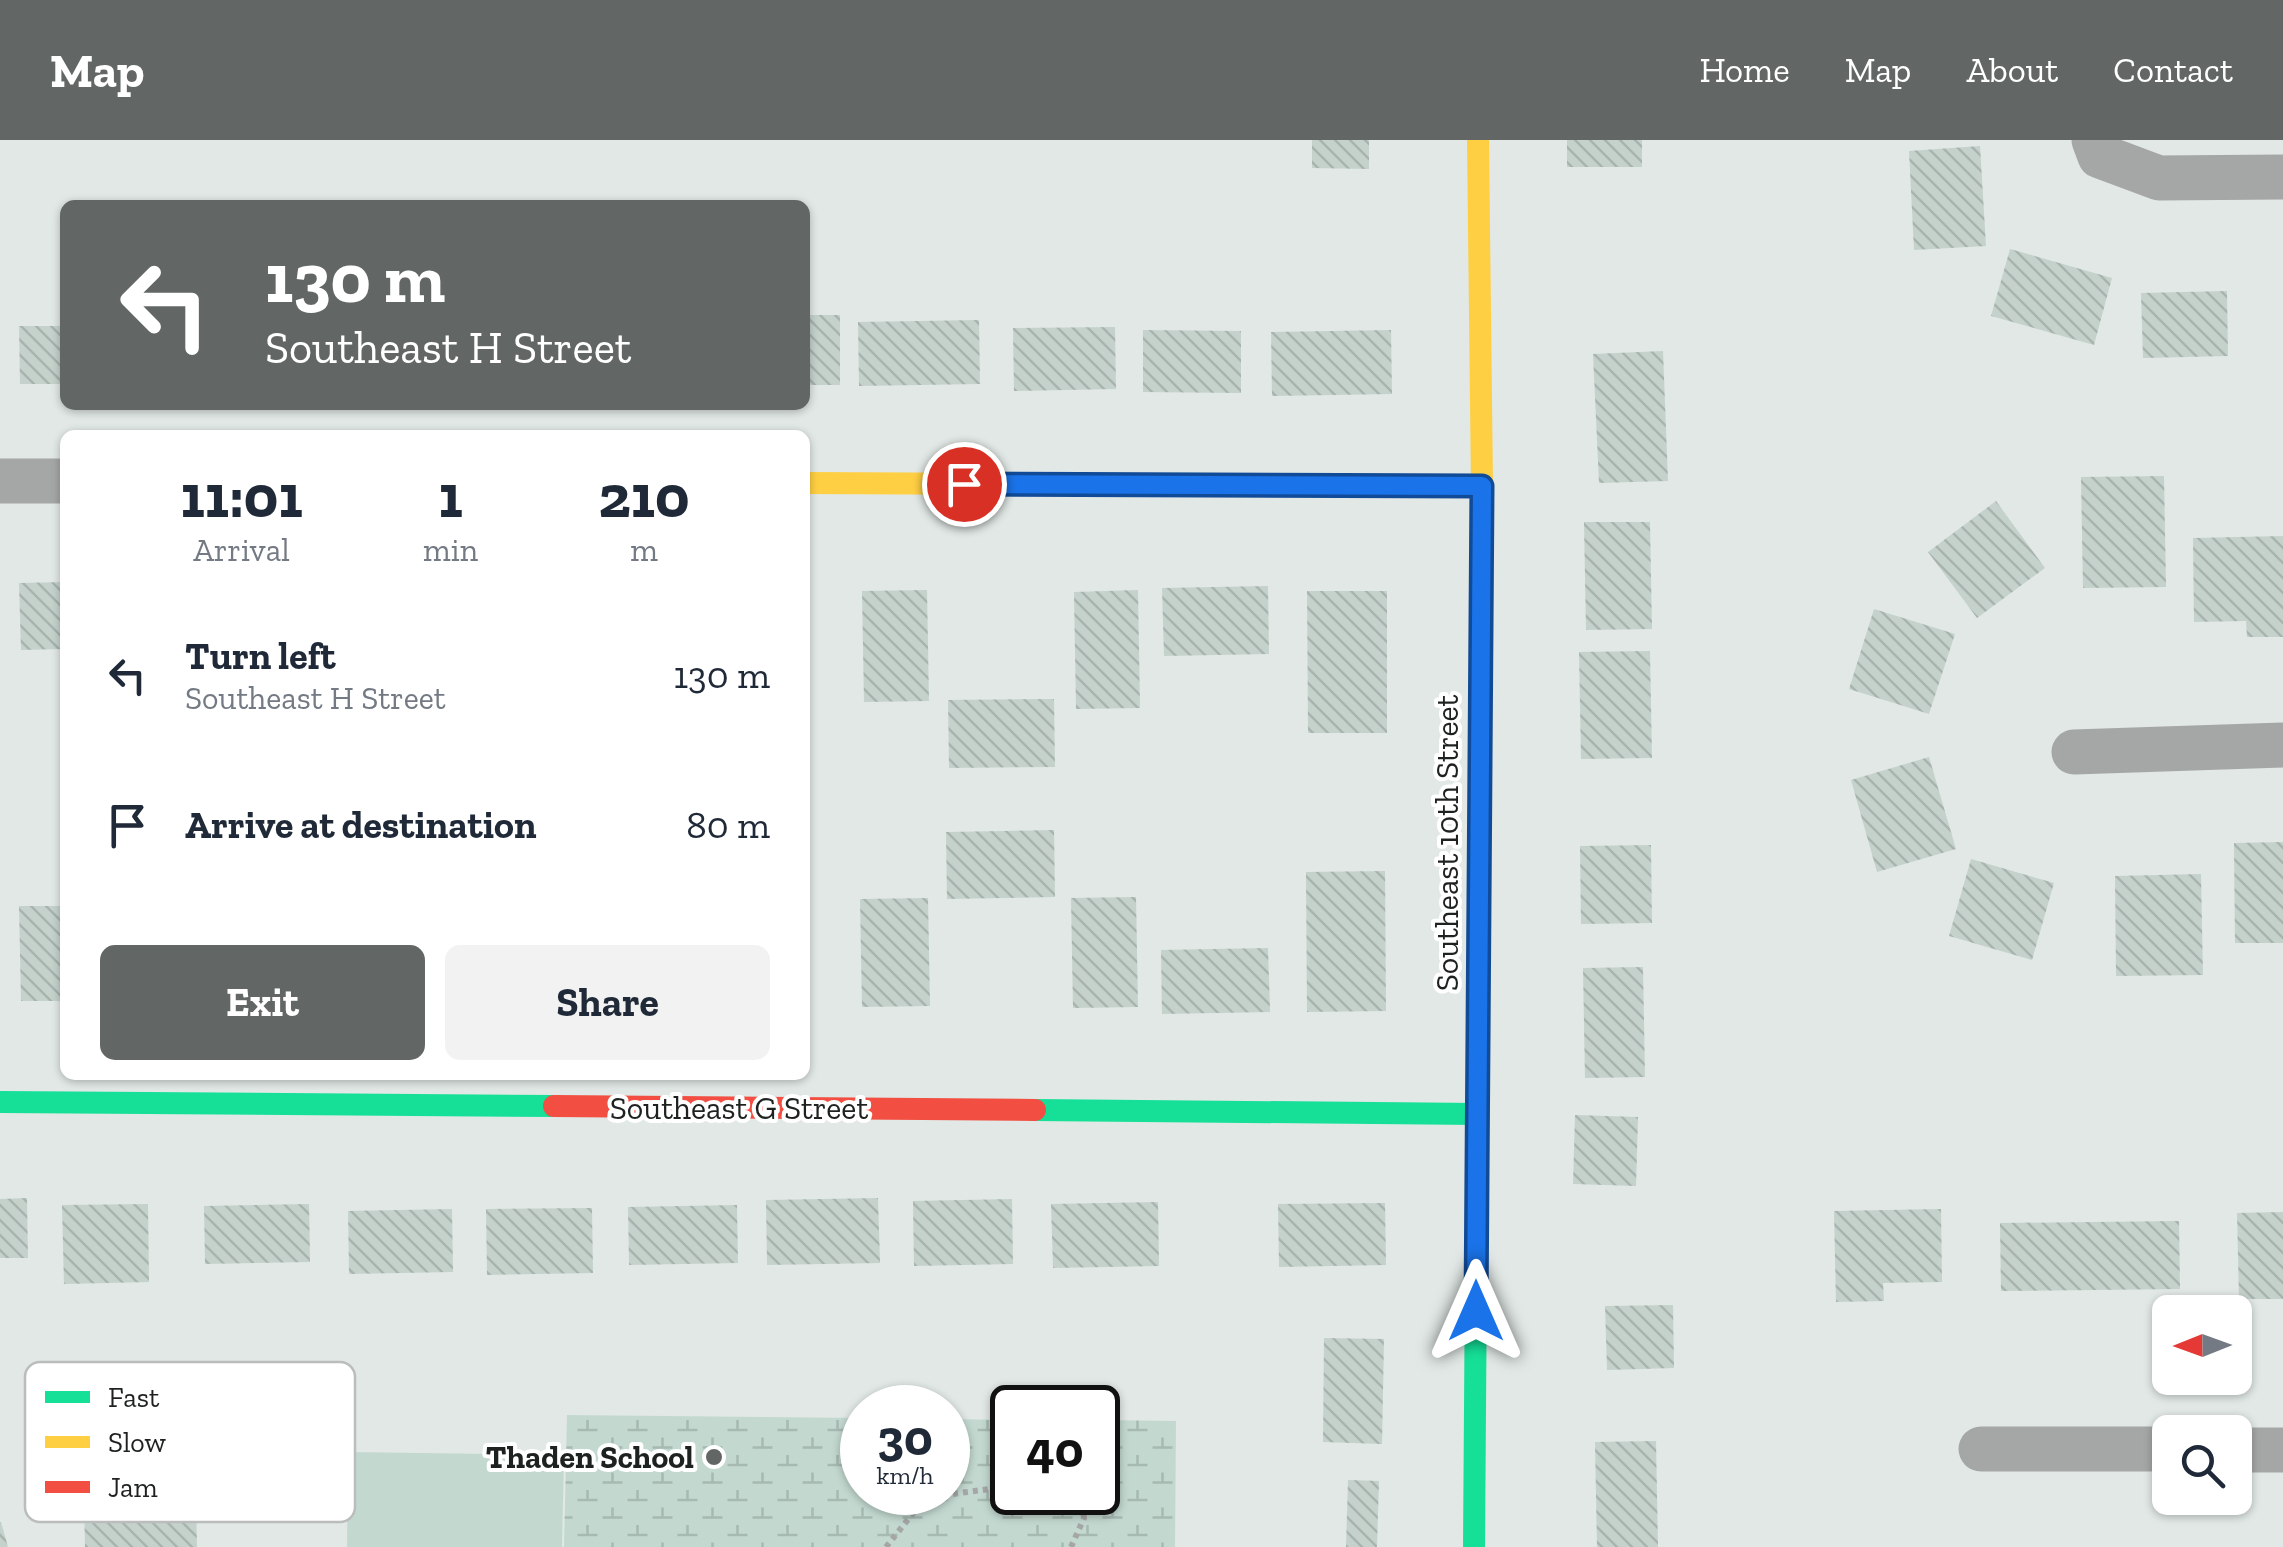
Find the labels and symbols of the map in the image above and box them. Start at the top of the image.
pin [922,442,1007,527]
street label: Southeast 10th Street [1428,695,1466,991]
street label: Southeast G Street [610,1089,868,1127]
position arrow [1424,1259,1528,1363]
north arrow [2152,1295,2252,1395]
legend [25,1362,355,1522]
text: Fast [108,1381,160,1414]
speed limit sign: 40 [990,1385,1120,1515]
text: Slow [108,1426,166,1459]
place label: Thaden School [486,1438,694,1476]
marker: Thaden School [703,1446,725,1468]
text: Jam [108,1471,158,1504]

